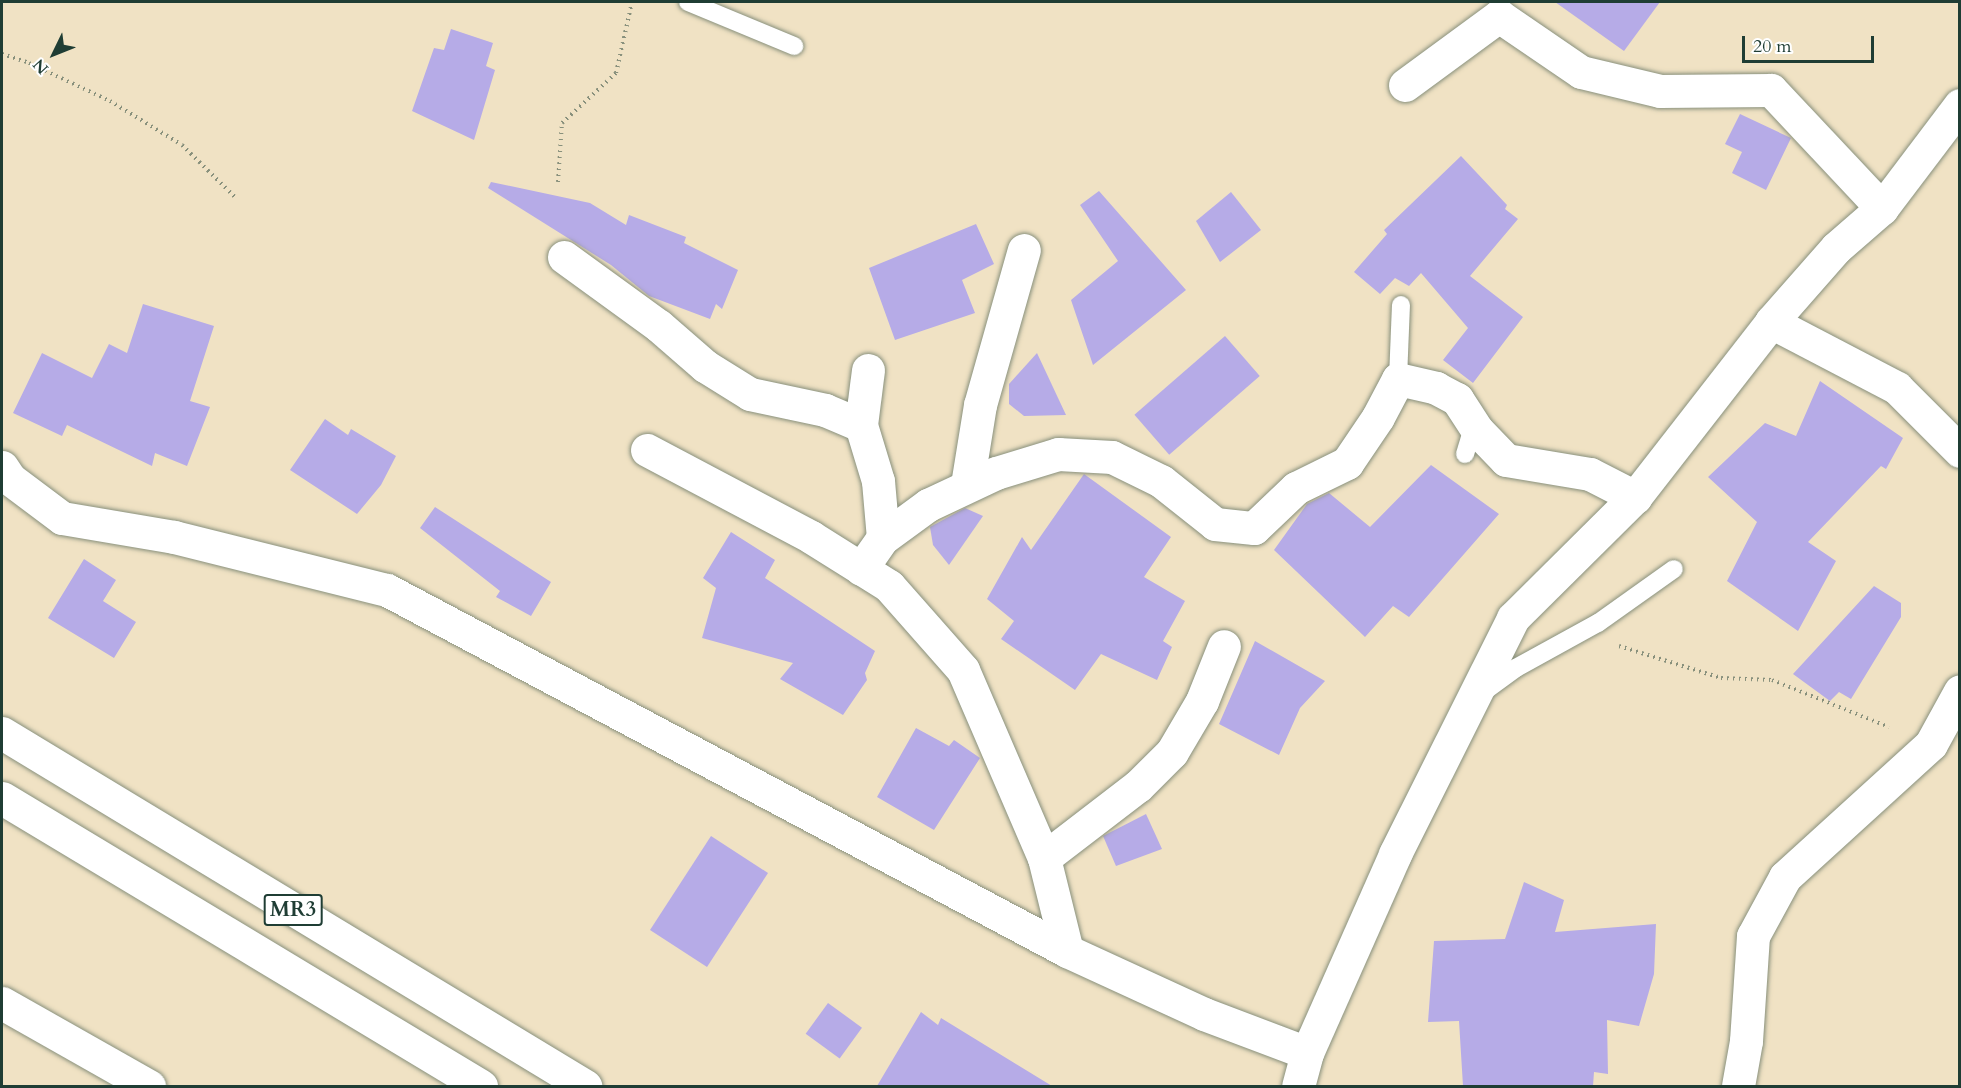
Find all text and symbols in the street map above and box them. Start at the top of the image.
north arrow [24,24,84,84]
scale bar [1745,24,1877,62]
text: 20 m [1753,34,1792,59]
text: N [28,54,54,79]
road number: MR3 [263,892,323,928]

